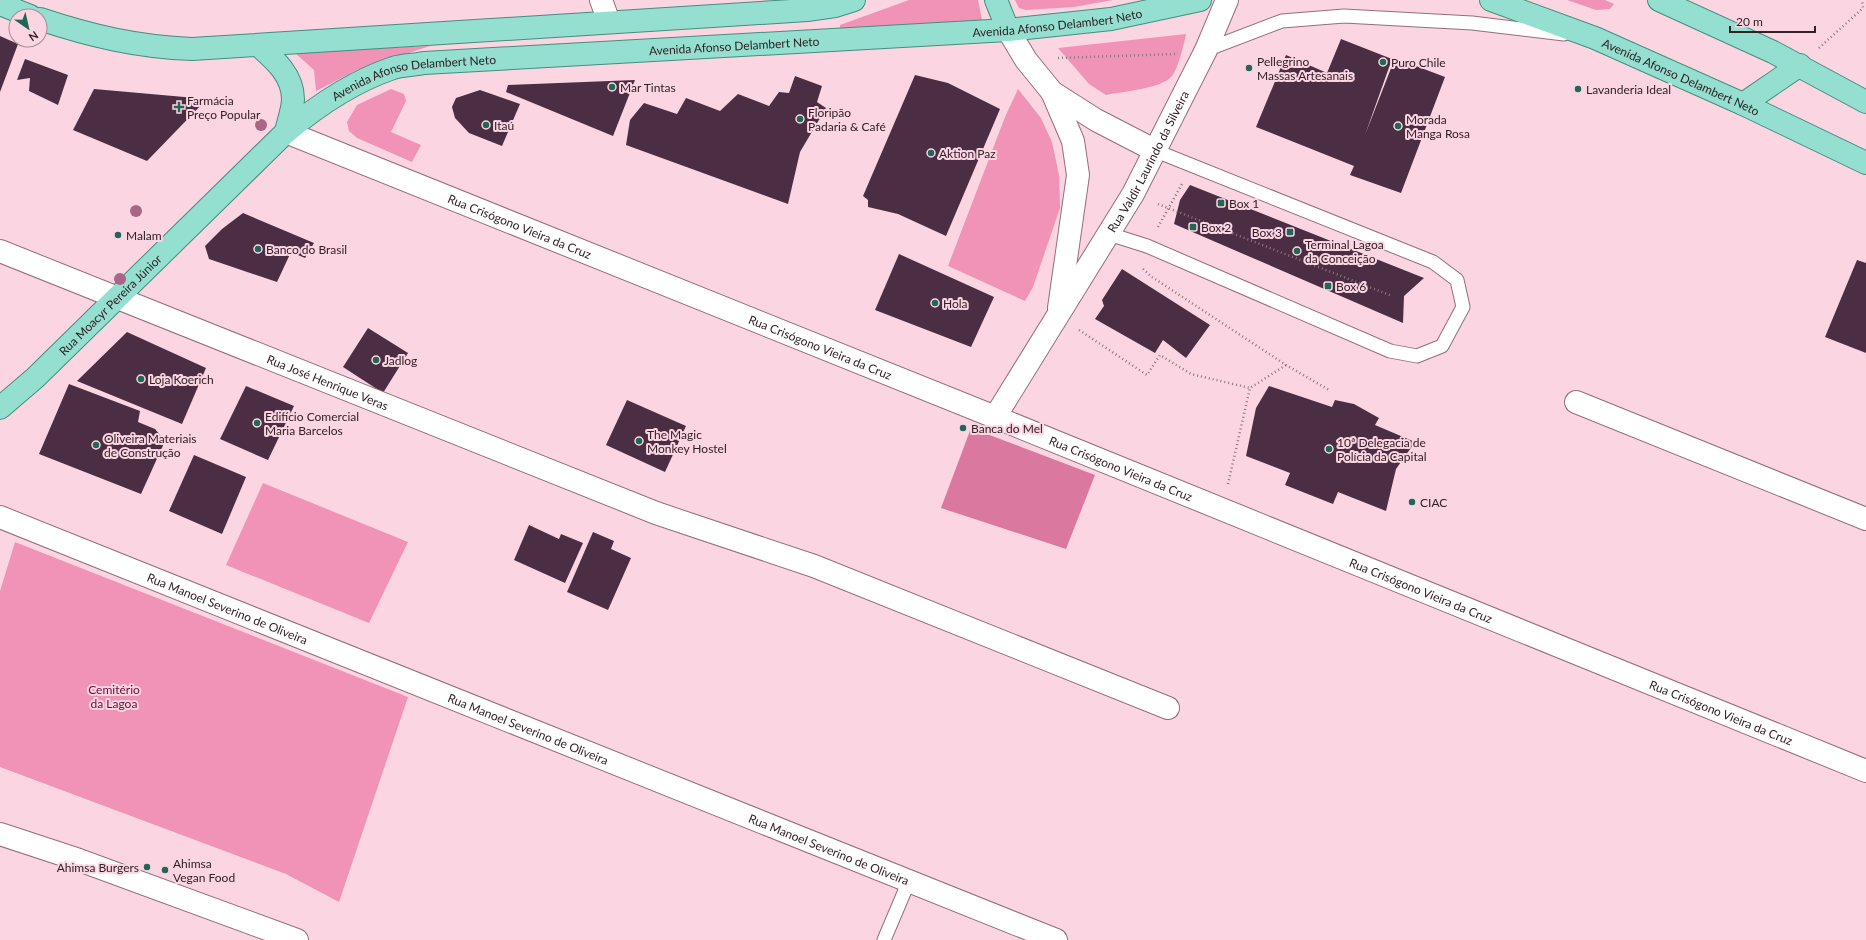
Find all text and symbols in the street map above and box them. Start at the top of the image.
street label: Avenida Afonso Delambert Neto [972,5,1144,40]
north arrow [8,8,48,48]
scale bar [1730,8,1815,34]
text: 20 m [1736,14,1763,29]
text: N [27,29,41,44]
street label: Avenida Afonso Delambert Neto [648,33,820,58]
street label: Avenida Afonso Delambert Neto [1600,35,1762,118]
street label: Avenida Afonso Delambert Neto [329,51,497,104]
place label: Pellegrino Massas Artesanais [1257,54,1353,83]
place label: Puro Chile [1391,55,1446,70]
marker: Puro Chile [1378,57,1388,67]
marker: Pellegrino Massas Artesanais [1244,63,1254,73]
place label: Mar Tintas [620,80,676,95]
marker: Mar Tintas [607,82,617,92]
place label: Lavanderia Ideal [1586,82,1671,97]
marker: Lavanderia Ideal [1573,84,1583,94]
street label: Rua Valdir Laurindo da Silveira [1104,88,1192,235]
place label: Farmácia Preço Popular [187,93,261,122]
marker: Farmácia Preço Popular [174,102,184,112]
place label: Floripão Padaria & Café [808,105,886,134]
place label: Morada Manga Rosa [1406,112,1470,141]
marker: Floripão Padaria & Café [795,114,805,124]
place label: Itaú [494,118,514,133]
marker: Itaú [481,120,491,130]
marker: Morada Manga Rosa [1393,121,1403,131]
place label: Aktion Paz [939,146,996,161]
marker: Aktion Paz [926,148,936,158]
street label: Rua Crisógono Vieira da Cruz [446,190,594,262]
place label: Box 1 [1229,196,1259,211]
marker: Box 1 [1216,198,1226,208]
place label: Box 2 [1201,220,1231,235]
marker: Box 2 [1188,222,1198,232]
place label: Box 3 [1252,225,1282,240]
marker: Box 3 [1285,227,1295,237]
place label: Malam [126,228,162,243]
marker: Malam [113,230,123,240]
place label: Terminal Lagoa da Conceição [1305,237,1384,266]
place label: Banco do Brasil [266,242,347,257]
marker: Banco do Brasil [253,244,263,254]
marker: Terminal Lagoa da Conceição [1292,246,1302,256]
street label: Rua Moacyr Pereira Júnior [55,251,165,358]
place label: Box 6 [1336,279,1366,294]
marker: Box 6 [1323,281,1333,291]
place label: Hola [943,296,968,311]
marker: Hola [930,298,940,308]
street label: Rua Crisógono Vieira da Cruz [747,311,895,383]
street label: Rua José Henrique Veras [265,351,391,413]
place label: Jadlog [384,353,417,368]
marker: Jadlog [371,355,381,365]
place label: Loja Koerich [149,372,214,387]
marker: Loja Koerich [136,374,146,384]
place label: Edifício Comercial Maria Barcelos [265,409,359,438]
marker: Edifício Comercial Maria Barcelos [252,418,262,428]
place label: Banca do Mel [971,421,1043,436]
marker: Banca do Mel [958,423,968,433]
place label: The Magic Monkey Hostel [647,427,727,456]
place label: Oliveira Materiais de Construção [104,431,197,460]
street label: Rua Crisógono Vieira da Cruz [1047,432,1195,504]
place label: 10ª Delegacia de Polícia da Capital [1337,435,1427,464]
marker: The Magic Monkey Hostel [634,436,644,446]
marker: Oliveira Materiais de Construção [91,440,101,450]
marker: 10ª Delegacia de Polícia da Capital [1324,444,1334,454]
place label: CIAC [1420,495,1447,510]
marker: CIAC [1407,497,1417,507]
street label: Rua Crisógono Vieira da Cruz [1347,554,1495,626]
street label: Rua Manoel Severino de Oliveira [145,569,310,647]
street label: Rua Crisógono Vieira da Cruz [1647,676,1796,748]
park label: Cemitério da Lagoa [88,682,140,711]
street label: Rua Manoel Severino de Oliveira [446,690,611,767]
street label: Rua Manoel Severino de Oliveira [747,810,911,888]
place label: Ahimsa Vegan Food [173,856,235,885]
place label: Ahimsa Burgers [57,860,139,875]
marker: Ahimsa Burgers [142,862,152,872]
marker: Ahimsa Vegan Food [160,865,170,875]

